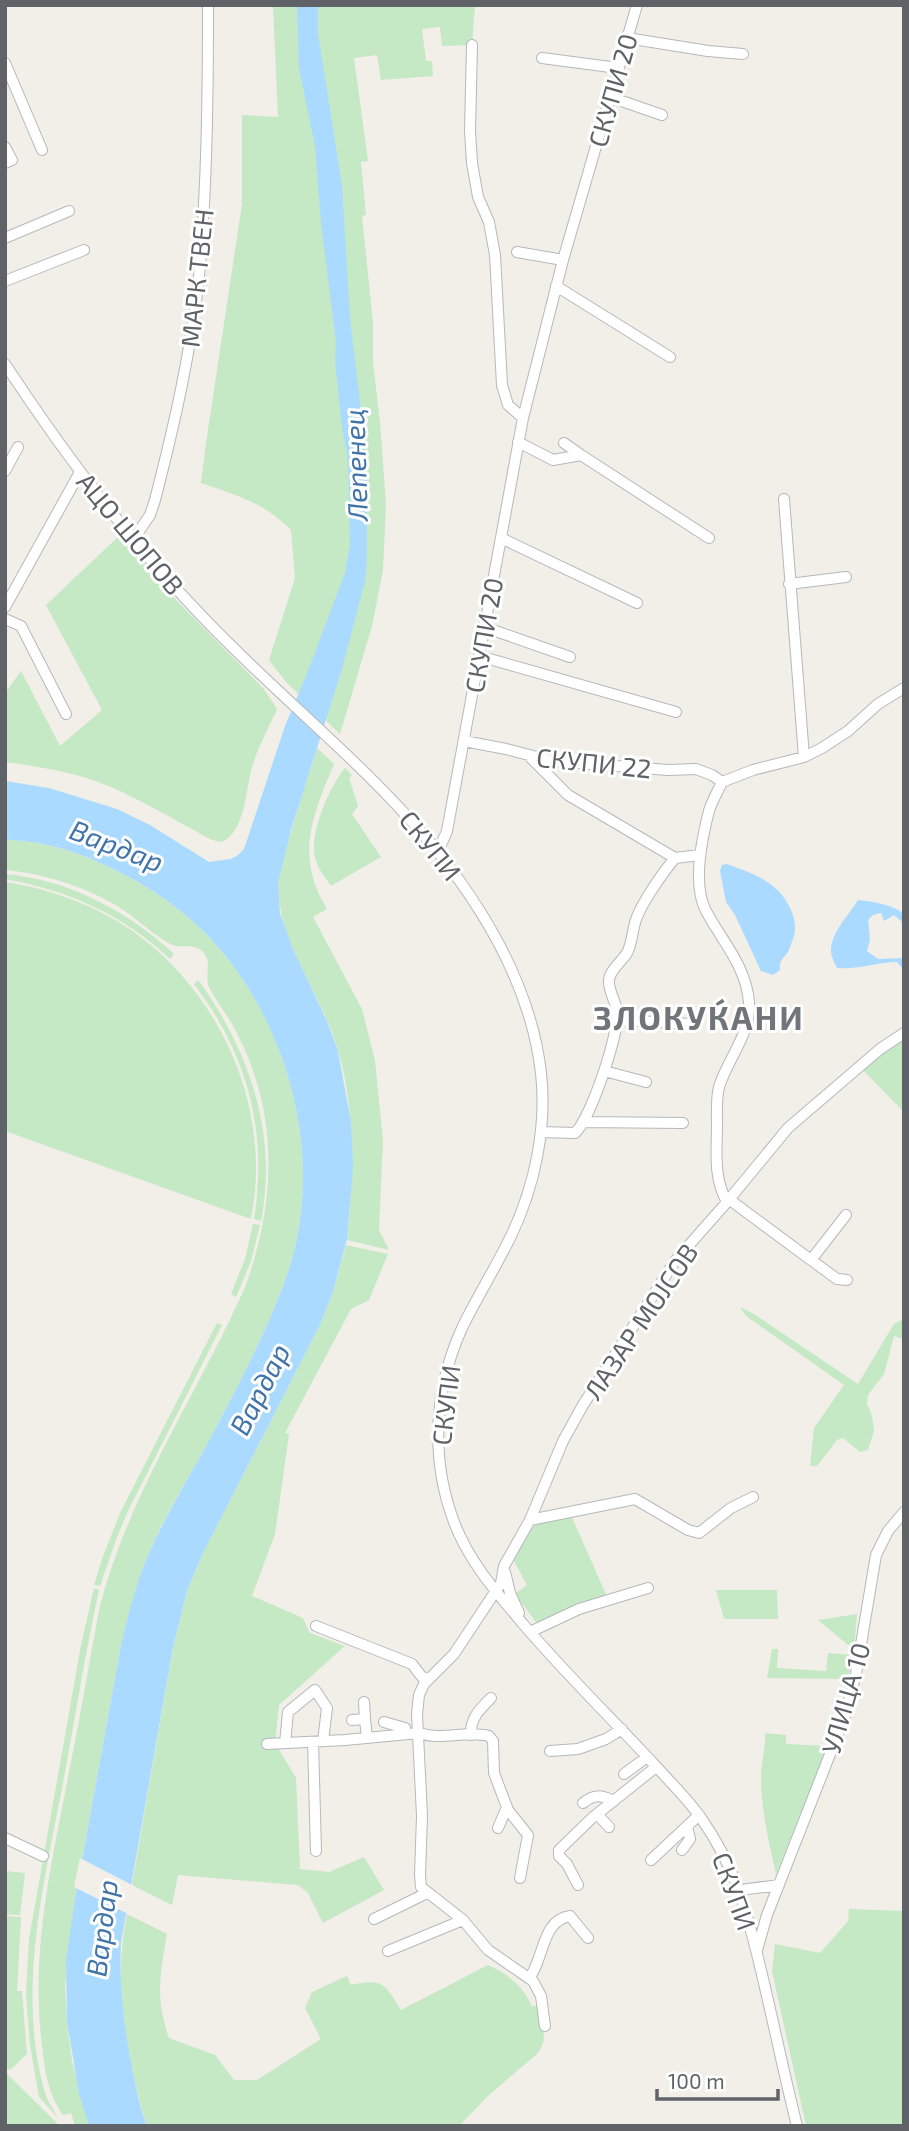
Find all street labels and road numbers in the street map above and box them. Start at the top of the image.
street label: СКУПИ 20 [581,30,643,150]
street label: МАРК ТВЕН [173,207,219,349]
street label: АЦО ШОПОВ [71,466,191,600]
street label: СКУПИ 20 [458,575,508,695]
street label: СКУПИ 22 [535,741,653,783]
street label: СКУПИ [394,804,468,886]
street label: ЛАЗАР МОЈСОВ [576,1237,704,1405]
street label: СКУПИ [425,1363,465,1447]
street label: УЛИЦА 10 [814,1639,876,1757]
street label: СКУПИ [707,1848,763,1934]

